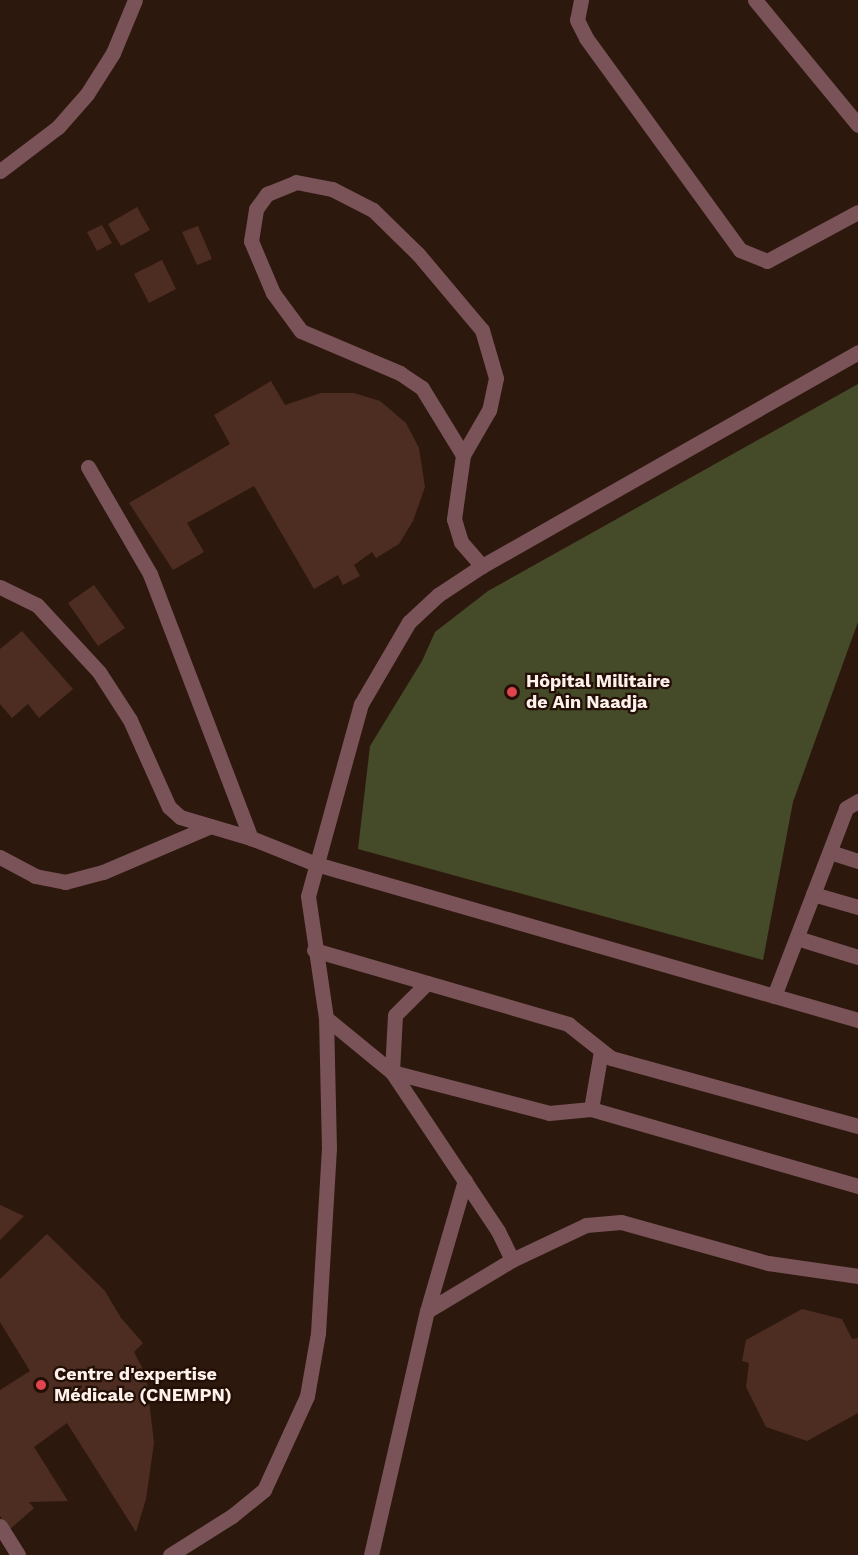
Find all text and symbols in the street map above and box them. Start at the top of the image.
place label: Hôpital Militaire de Ain Naadja [526,671,671,714]
marker: Hôpital Militaire de Ain Naadja [503,683,521,701]
place label: Centre d'expertise Médicale (CNEMPN) [54,1364,232,1406]
marker: Centre d'expertise Médicale (CNEMPN) [32,1376,50,1394]

